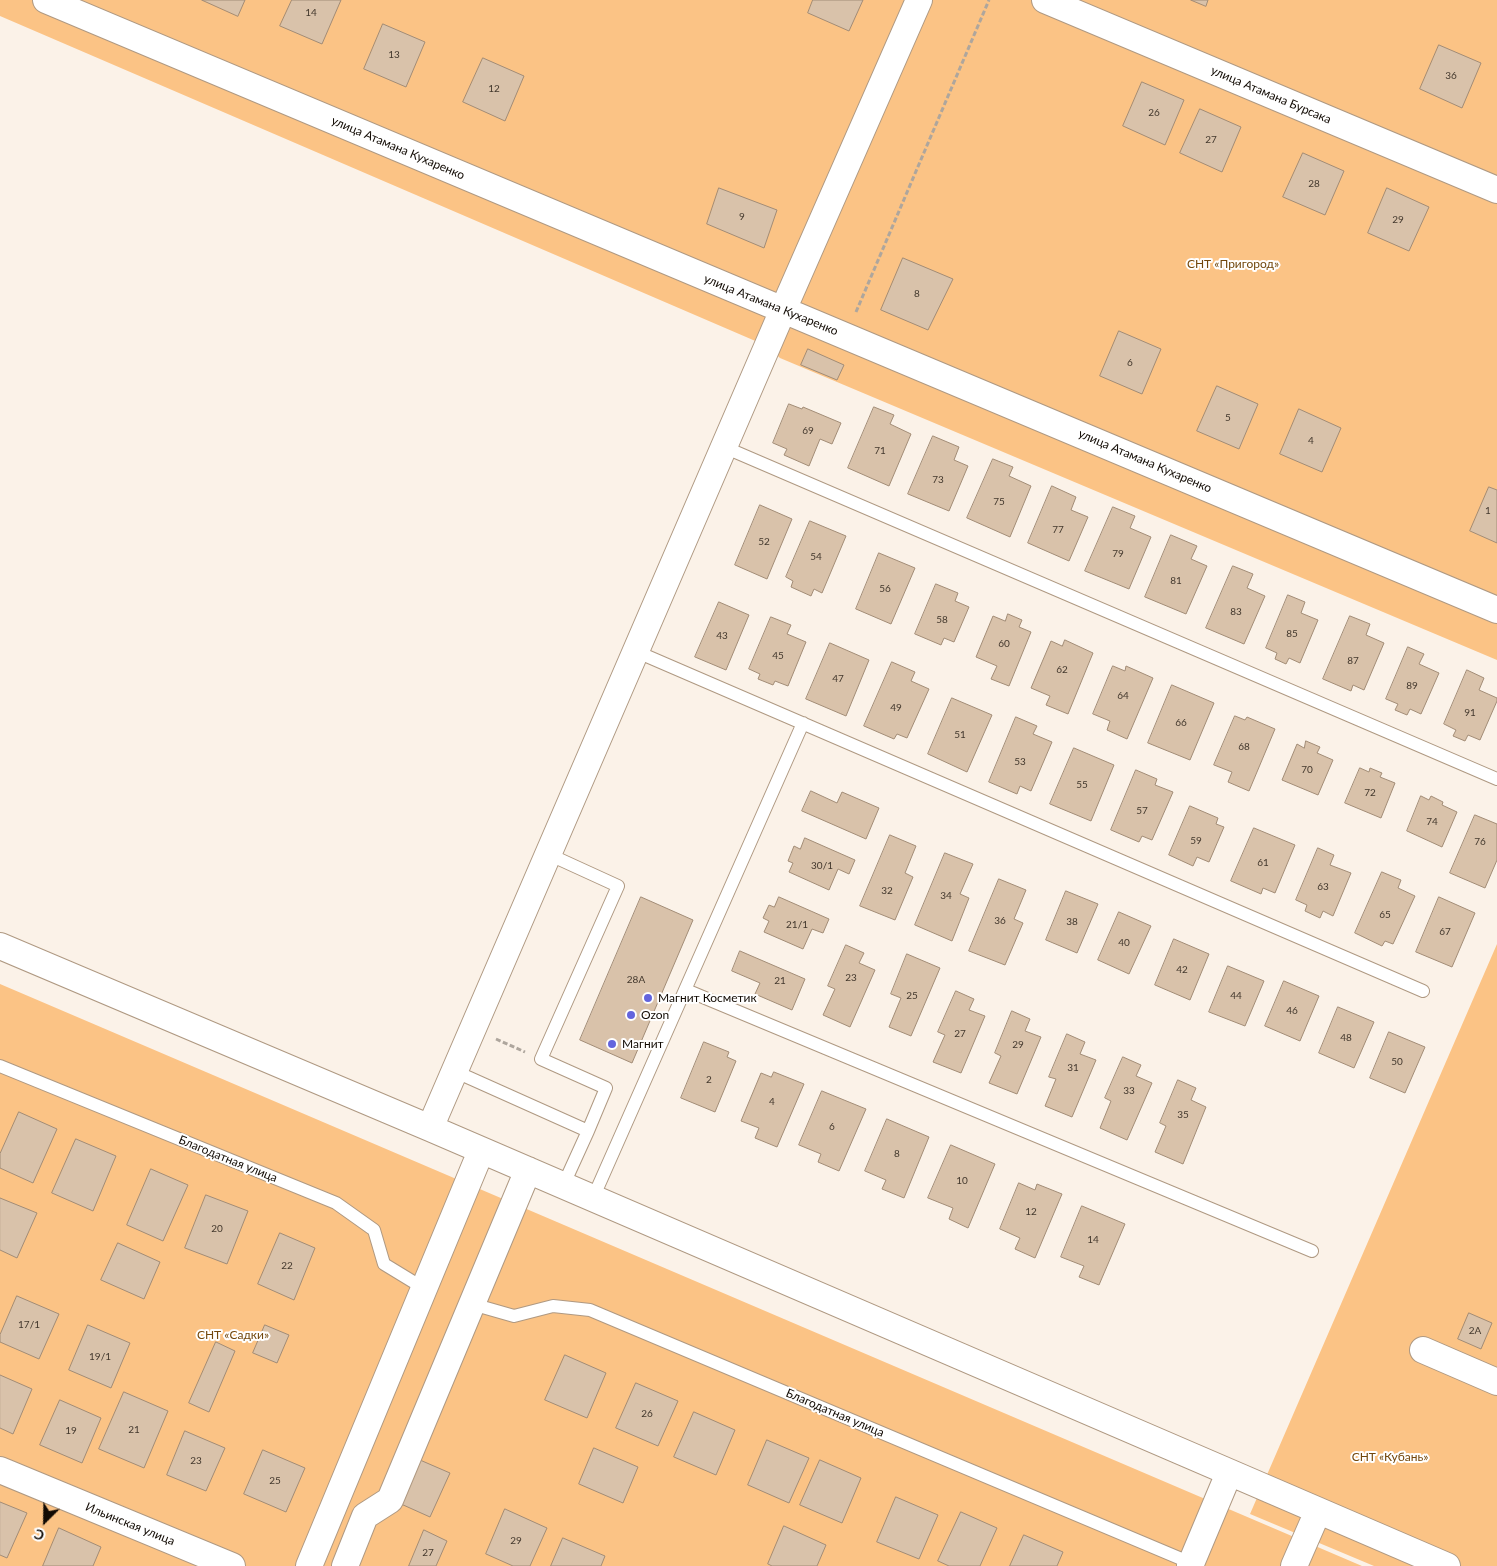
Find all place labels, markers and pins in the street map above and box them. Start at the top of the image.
place label: Магнит Косметик [658,991,757,1005]
marker: Магнит Косметик [642,992,654,1004]
place label: Ozon [641,1008,669,1022]
marker: Ozon [625,1009,637,1021]
place label: Магнит [622,1037,664,1051]
marker: Магнит [606,1038,618,1050]

